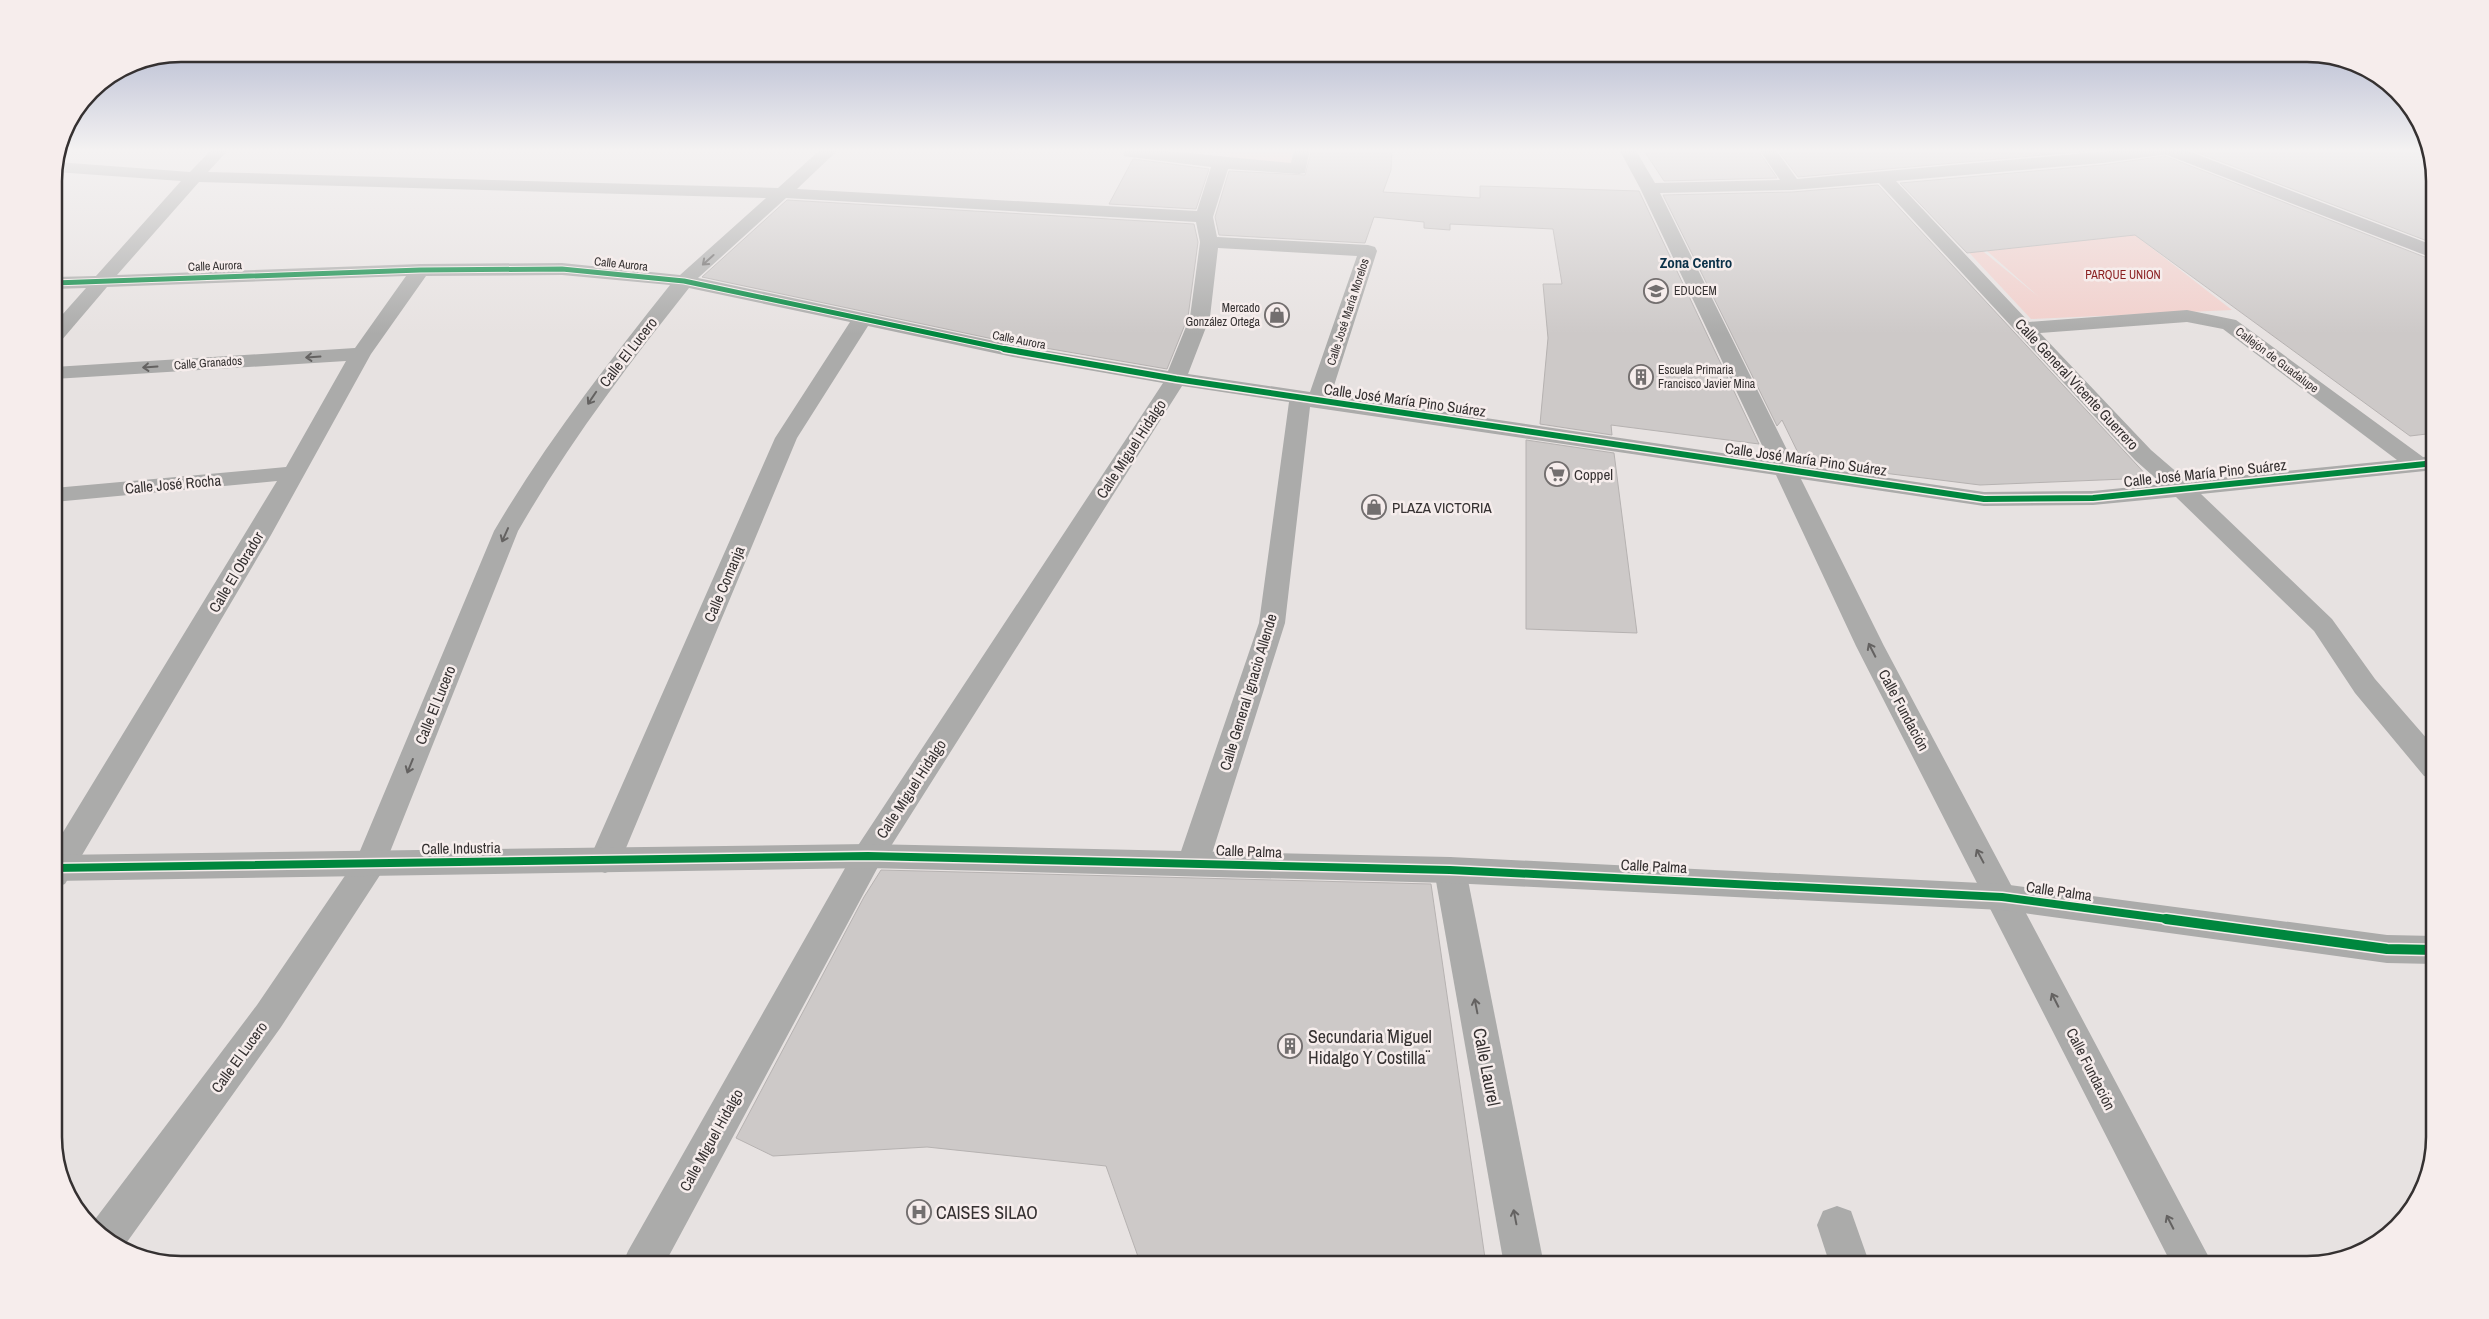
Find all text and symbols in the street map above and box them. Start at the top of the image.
district label: Zona Centro [1660,252,1732,273]
street label: Calle Aurora [593,253,649,275]
one-way arrow [701,255,714,266]
street label: Calle José María Morelos [1323,256,1373,368]
street label: Calle Aurora [188,257,243,275]
park label: PARQUE UNION [2085,267,2161,283]
school or university icon: EDUCEM [1643,278,1669,304]
place label: EDUCEM [1674,283,1717,299]
place label: Mercado González Ortega [1186,300,1261,330]
shop icon: Mercado González Ortega [1264,302,1290,328]
street label: Calle El Lucero [594,313,662,391]
street label: Calle General Vicente Guerrero [2010,314,2144,454]
street label: Callejón de Guadalupe [2232,323,2322,397]
street label: Calle Aurora [991,327,1048,353]
one-way arrow [305,352,321,362]
street label: Calle Granados [173,353,243,373]
one-way arrow [143,362,159,371]
place label: Escuela Primaria Francisco Javier Mina [1658,362,1756,392]
building icon: Escuela Primaria Francisco Javier Mina [1628,364,1654,390]
street label: Calle José María Pino Suárez [1323,378,1487,422]
one-way arrow [587,391,597,405]
street label: Calle Miguel Hidalgo [1091,395,1171,503]
street label: Calle José María Pino Suárez [1724,437,1888,481]
street label: Calle José María Pino Suárez [2123,454,2287,492]
supermarket icon: Coppel [1544,461,1570,487]
place label: Coppel [1574,464,1613,485]
street label: Calle José Rocha [124,469,222,499]
shop icon: PLAZA VICTORIA [1361,494,1387,520]
place label: PLAZA VICTORIA [1392,497,1492,518]
one-way arrow [500,527,510,542]
street label: Calle El Obrador [204,528,268,616]
street label: Calle Comanja [699,543,749,625]
street label: Calle General Ignacio Allende [1214,611,1282,773]
one-way arrow [1867,643,1876,658]
street label: Calle El Lucero [410,662,460,748]
street label: Calle Fundación [1874,666,1934,754]
street label: Calle Miguel Hidalgo [871,735,951,843]
one-way arrow [405,758,415,773]
street label: Calle Industria [421,837,501,859]
street label: Calle Palma [1215,839,1283,863]
one-way arrow [1975,849,1984,864]
street label: Calle Palma [1620,854,1688,878]
street label: Calle Palma [2025,876,2093,906]
one-way arrow [2050,993,2059,1008]
one-way arrow [1470,998,1480,1014]
street label: Calle El Lucero [206,1017,272,1097]
place label: Secundaria ¨Miguel Hidalgo Y Costilla¨ [1308,1024,1432,1070]
street label: Calle Fundación [2061,1024,2121,1114]
street label: Calle Laurel [1467,1026,1507,1108]
building icon: Secundaria ¨Miguel Hidalgo Y Costilla¨ [1277,1033,1303,1059]
street label: Calle Miguel Hidalgo [674,1085,748,1195]
hospital icon: CAISES SILAO [906,1199,932,1225]
place label: CAISES SILAO [936,1200,1038,1225]
one-way arrow [1509,1210,1519,1226]
one-way arrow [2165,1215,2174,1230]

